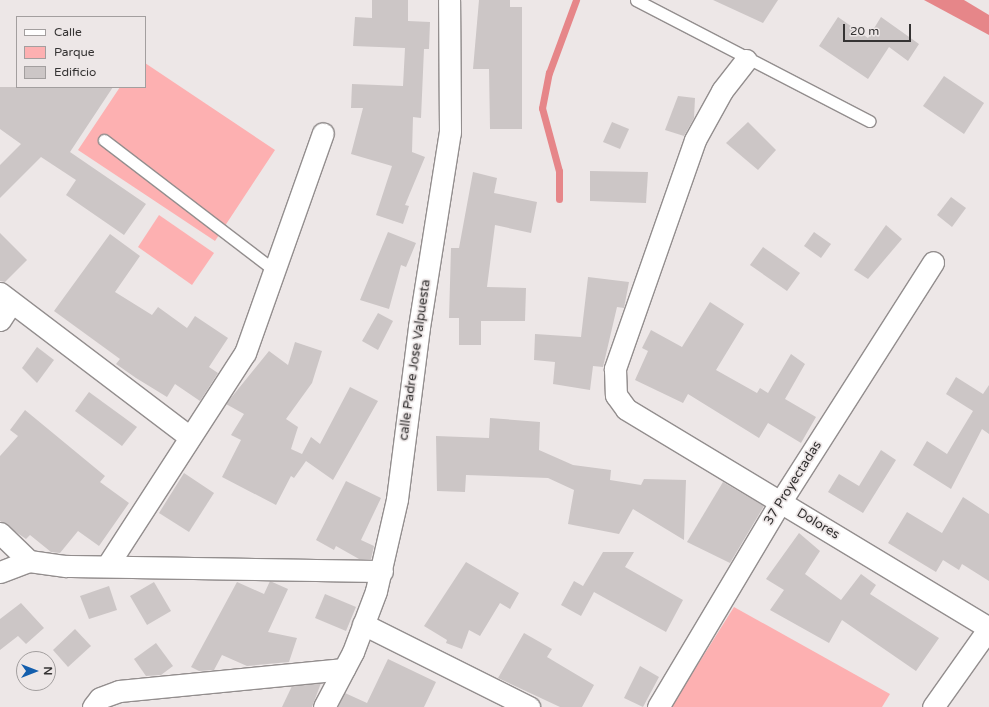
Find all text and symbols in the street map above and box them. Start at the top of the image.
legend [16,16,146,88]
scale bar [845,16,913,42]
text: 20 m [850,24,879,38]
text: Calle [54,25,82,39]
text: Parque [54,45,95,59]
text: Edificio [54,65,96,79]
street label: calle Padre Jose Valpuesta [396,278,434,442]
street label: 37 Proyectadas [761,438,825,528]
street label: Dolores [794,505,842,543]
north arrow [16,651,56,691]
text: N [41,667,54,675]

